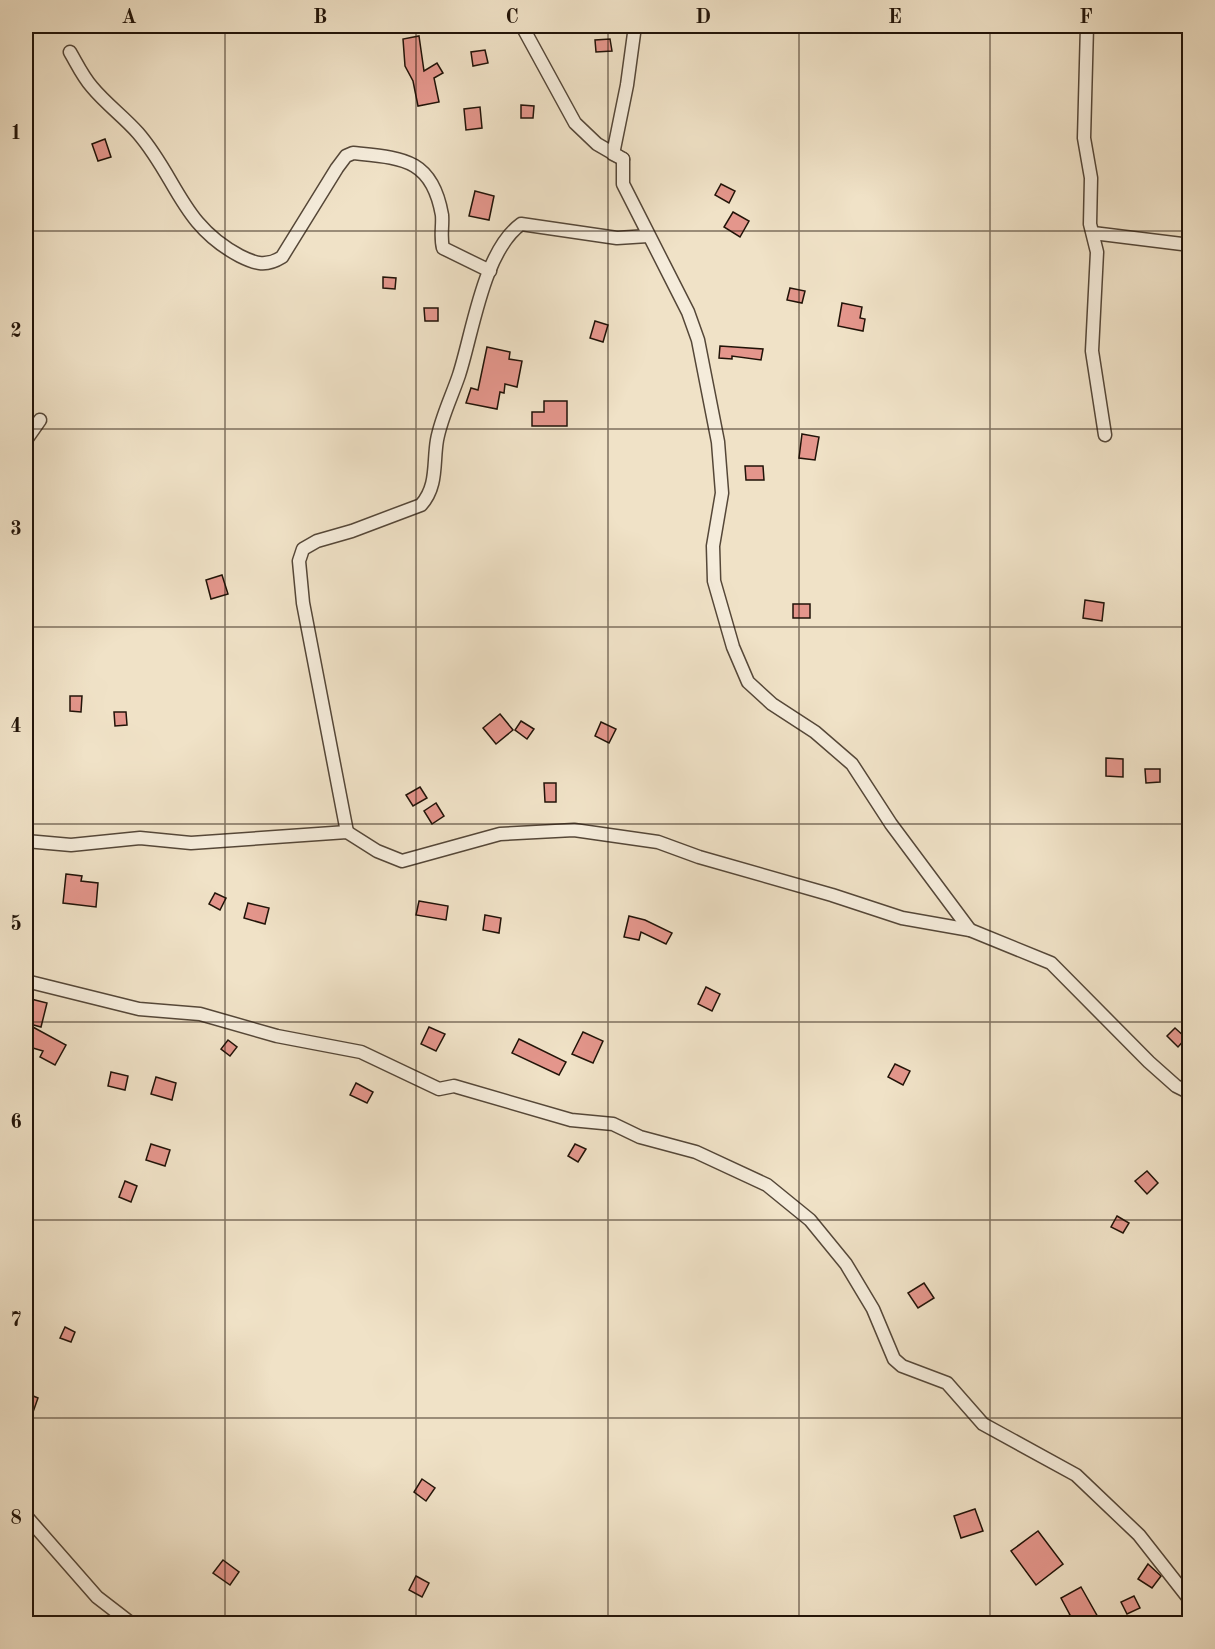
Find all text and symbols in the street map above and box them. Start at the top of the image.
text: A [121,8,137,28]
text: B [313,8,327,28]
text: C [505,8,519,28]
text: D [695,8,711,28]
text: E [888,8,902,28]
text: F [1079,8,1093,28]
text: 1 [10,124,22,144]
text: 2 [10,322,22,342]
text: 3 [10,520,22,540]
text: 4 [10,717,22,737]
text: 5 [10,914,22,935]
text: 6 [10,1113,22,1133]
text: 7 [10,1311,22,1331]
text: 8 [10,1509,22,1529]

